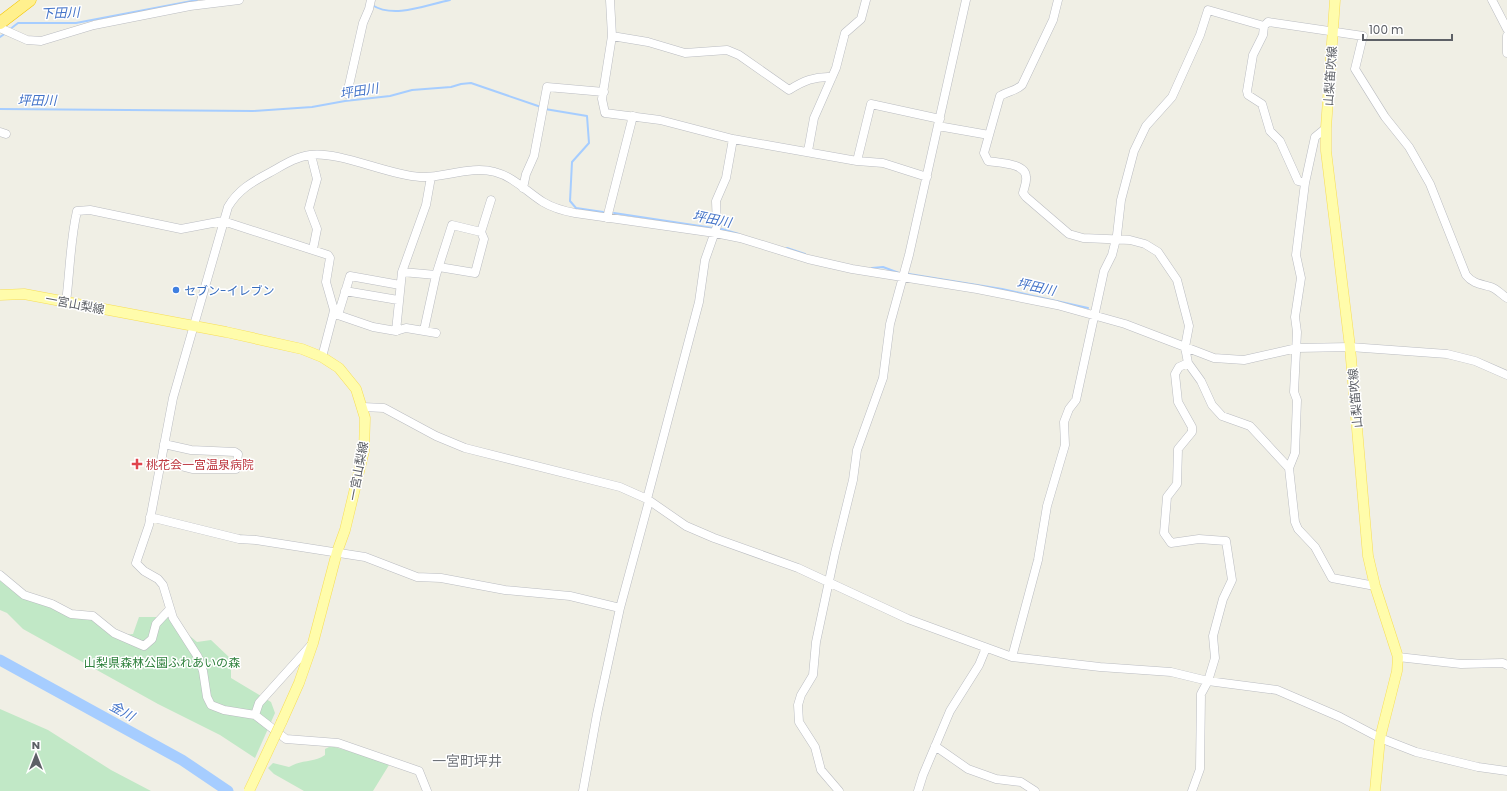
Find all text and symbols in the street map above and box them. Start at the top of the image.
water label: 下田川 [40,3,82,23]
scale bar [1363,16,1452,42]
text: 100 m [1369,21,1403,38]
street label: 山梨笛吹線 [1319,45,1341,107]
water label: 坪田川 [338,78,382,103]
water label: 坪田川 [17,91,58,110]
water label: 坪田川 [691,206,735,232]
water label: 坪田川 [1015,274,1059,301]
place label: セブン-イレブン [184,282,275,299]
marker: セブン-イレブン [171,285,181,295]
street label: 一宮山梨線 [44,290,106,318]
street label: 山梨笛吹線 [1344,367,1366,429]
street label: 一宮山梨線 [344,440,372,502]
place label: 桃花会一宮温泉病院 [146,456,254,473]
marker: 桃花会一宮温泉病院 [131,458,143,470]
park label: 山梨県森林公園ふれあいの森 [84,654,240,671]
water label: 金川 [106,696,140,727]
north arrow [16,735,56,775]
text: N [32,737,40,753]
district label: 一宮町坪井 [432,751,502,771]

